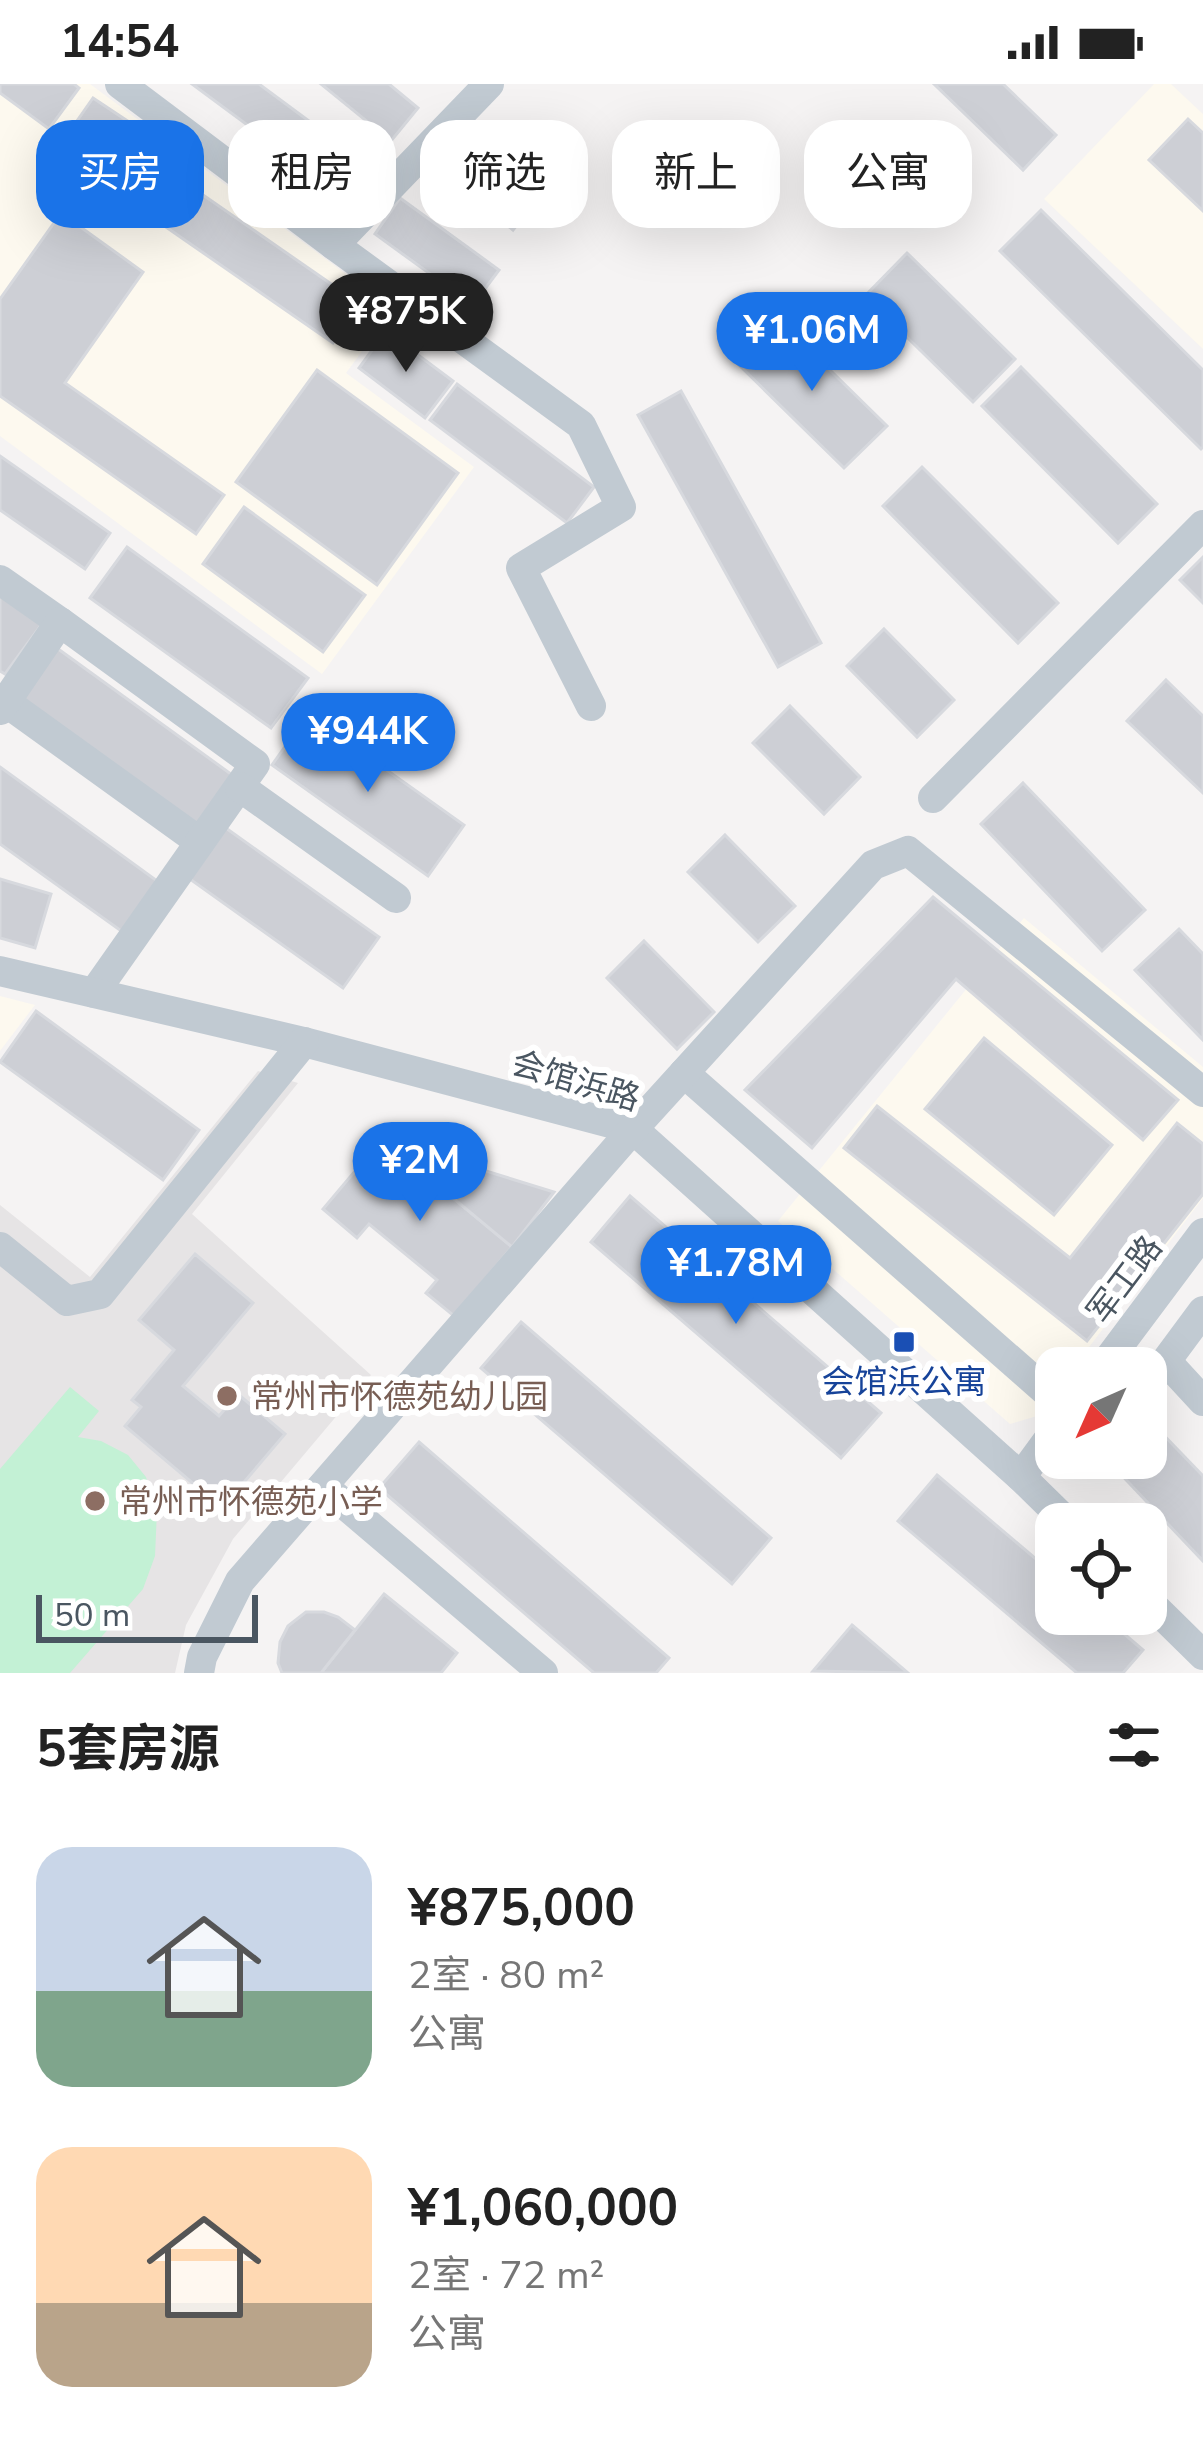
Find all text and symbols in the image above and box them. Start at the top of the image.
text: 14:54 [60,12,179,73]
chip: 买房 [36,120,204,228]
chip: 租房 [228,120,396,228]
chip: 筛选 [420,120,588,228]
chip: 新上 [612,120,780,228]
chip: 公寓 [804,120,972,228]
pin: ¥875K [322,273,490,375]
text: ¥875K [346,285,466,338]
pin: ¥1.06M [714,292,910,394]
text: ¥1.06M [743,304,881,357]
pin: ¥944K [284,693,452,795]
text: ¥944K [308,705,428,758]
street label: 会馆浜路 [506,1041,645,1122]
pin: ¥2M [362,1122,478,1224]
text: ¥2M [380,1134,460,1187]
pin: ¥1.78M [638,1225,834,1327]
street label: 军工路 [1077,1227,1173,1333]
text: ¥1.78M [667,1237,805,1290]
marker: 会馆浜公寓 [891,1329,917,1355]
north arrow [1035,1347,1167,1479]
map controls [1035,1347,1167,1635]
place label: 会馆浜公寓 [822,1360,987,1405]
place label: 常州市怀德苑幼儿园 [251,1375,548,1420]
marker: 常州市怀德苑幼儿园 [214,1383,240,1409]
place label: 常州市怀德苑小学 [119,1480,383,1525]
marker: 常州市怀德苑小学 [82,1488,108,1514]
button: locate [1035,1503,1167,1635]
scale bar [36,1589,258,1642]
text: 50 m [54,1593,130,1638]
icon: filters [1101,1712,1167,1778]
text: 5套房源 [36,1714,220,1784]
text: ¥875,000 [408,1873,635,1943]
icon: home [132,1895,276,2039]
text: 2室 · 80 m² [408,1949,604,2002]
text: 公寓 [408,2008,486,2061]
text: ¥1,060,000 [408,2173,678,2243]
icon: home [132,2195,276,2339]
text: 2室 · 72 m² [408,2249,604,2302]
text: 公寓 [408,2308,486,2361]

